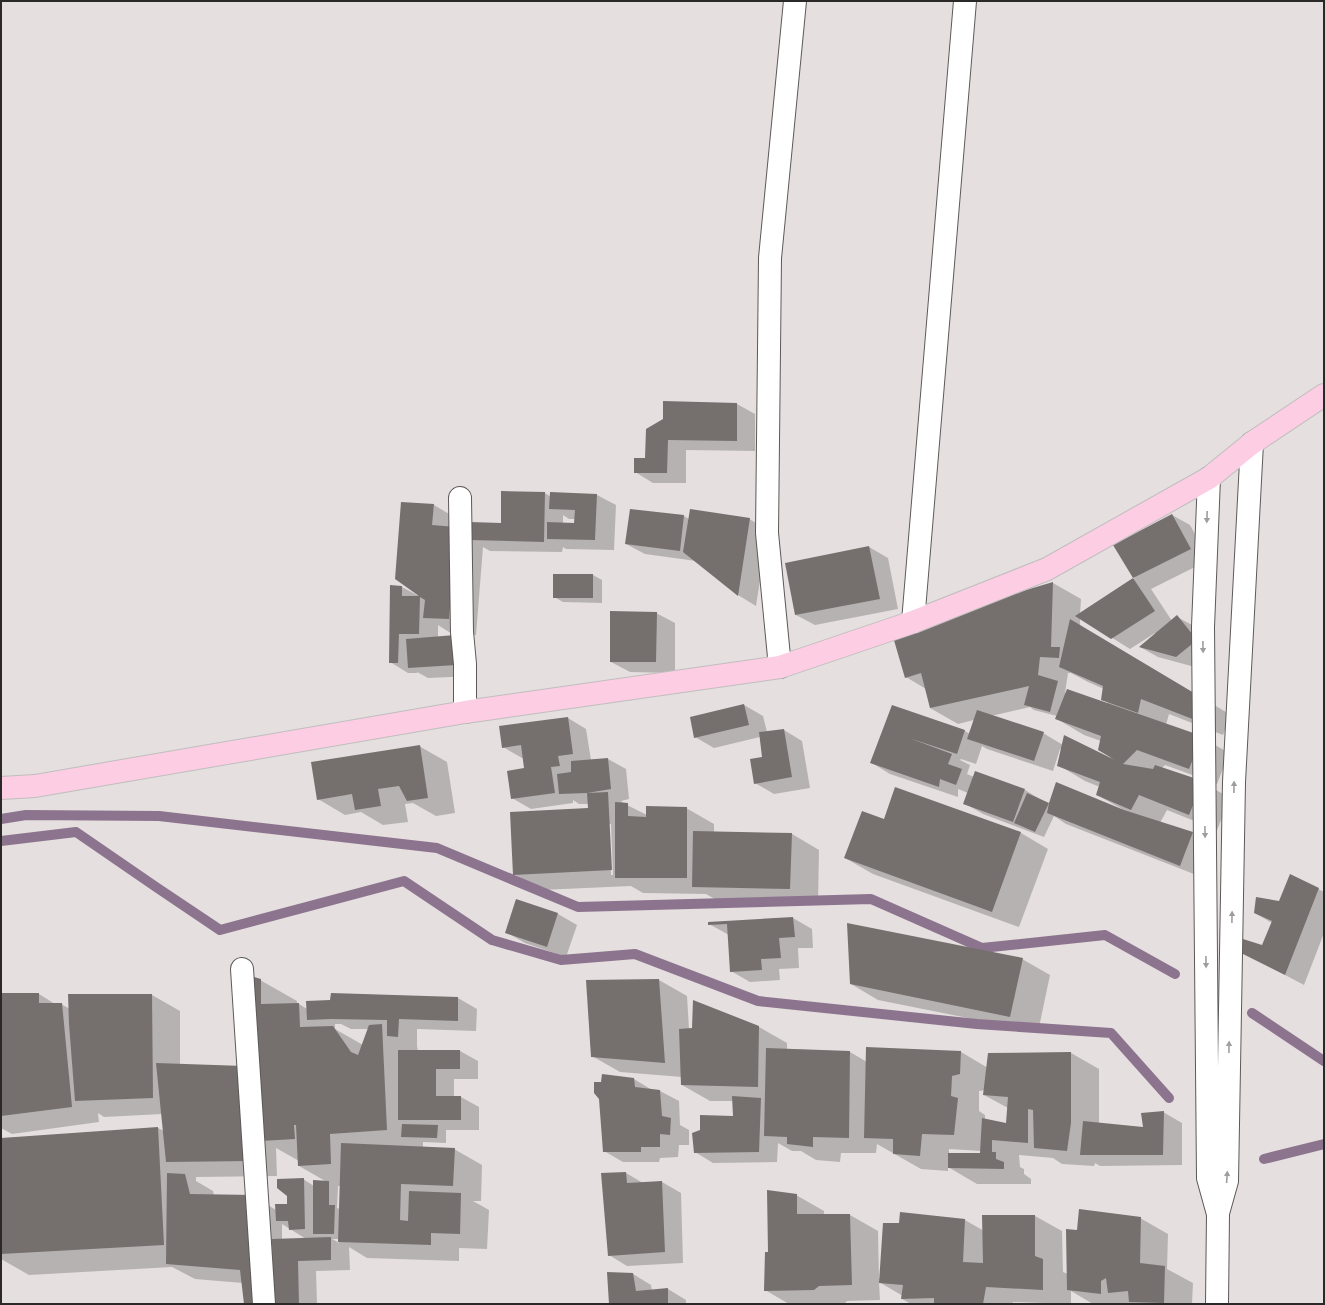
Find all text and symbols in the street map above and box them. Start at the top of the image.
one-way arrow [1204,511,1211,523]
one-way arrow [1200,641,1206,654]
one-way arrow [1231,781,1238,793]
one-way arrow [1202,826,1208,839]
one-way arrow [1229,910,1235,923]
one-way arrow [1203,956,1209,969]
one-way arrow [1226,1041,1233,1053]
one-way arrow [1223,1171,1230,1183]

